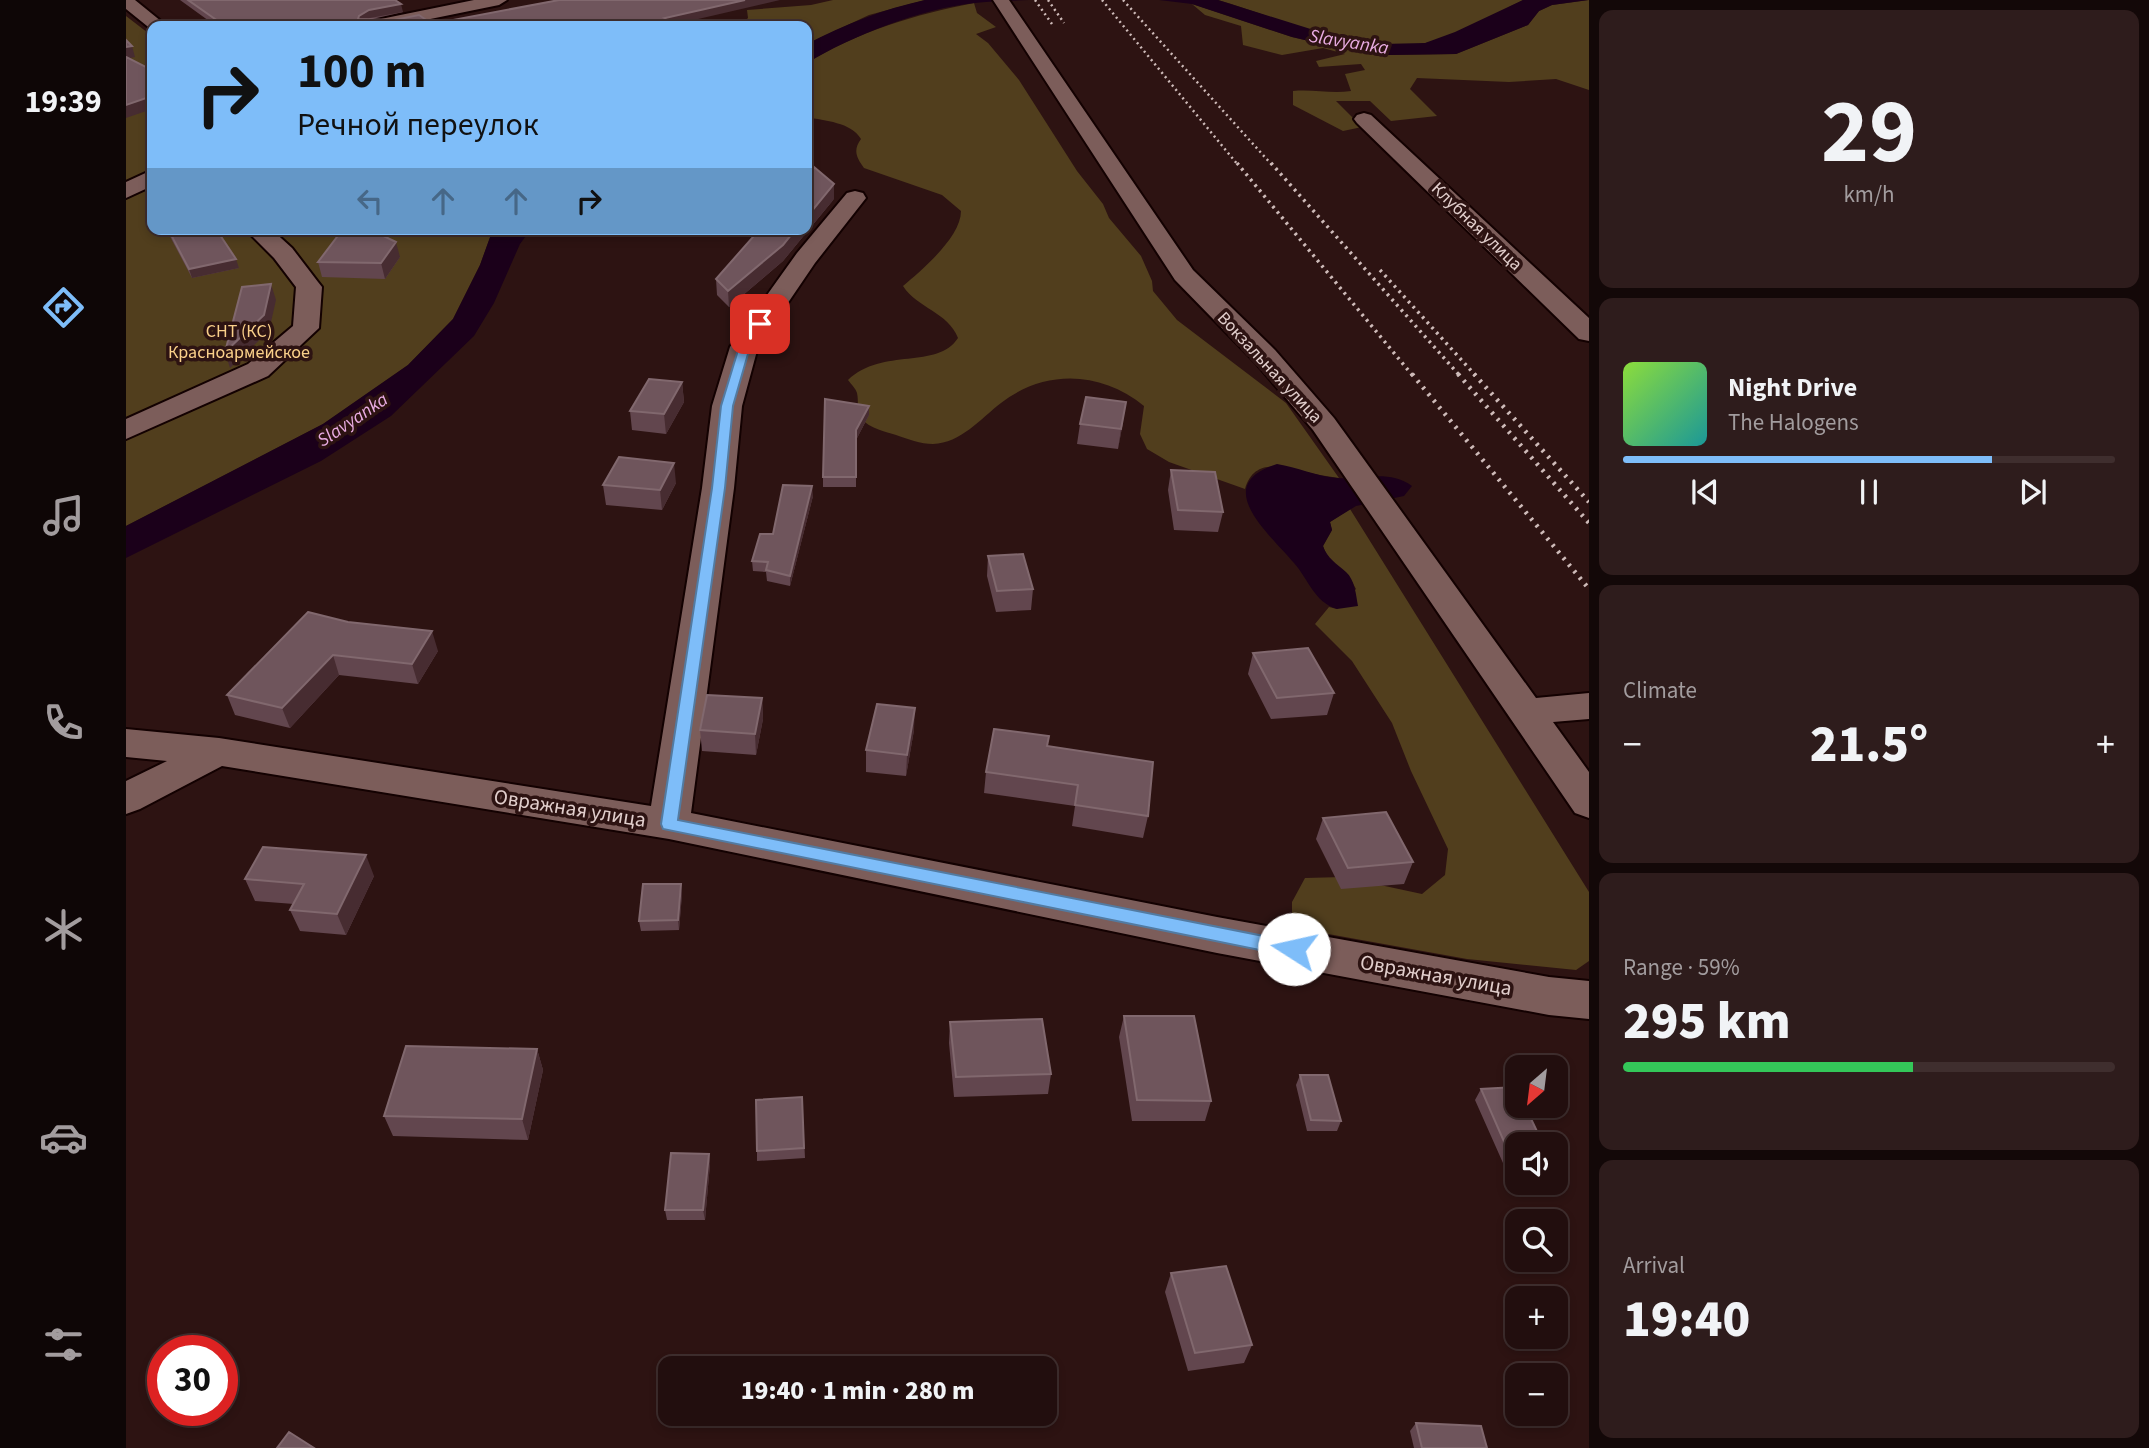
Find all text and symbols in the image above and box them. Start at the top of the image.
water label: Slavyanka [1307,23,1391,62]
text: 100 m [297,37,426,107]
icon: right [182,49,273,140]
text: 29 [1821,68,1917,197]
text: 19:39 [24,79,102,125]
text: Речной переулок [297,102,539,148]
street label: Клубная улица [1426,176,1528,276]
text: km/h [1843,178,1895,211]
icon: left [351,182,389,220]
icon: ahead [424,182,462,220]
icon: ahead [497,182,535,220]
icon: right [570,182,608,220]
icon: directions [39,283,88,332]
pin [730,294,790,354]
icon: arrive [741,305,779,343]
street label: Вокзальная улица [1211,306,1328,429]
park label: СНТ (КС) Красноармейское [168,319,310,365]
text: Night Drive [1728,369,1857,406]
water label: Slavyanka [312,387,394,454]
text: The Halogens [1728,406,1859,439]
icon: previous [1686,473,1724,511]
icon: pause [1850,473,1888,511]
icon: next [2014,473,2052,511]
icon: music [39,491,88,540]
text: Climate [1623,674,1697,707]
icon: phone [39,698,88,747]
text: 21.5° [1810,708,1928,782]
text: − [1623,718,1642,772]
text: + [2096,718,2115,772]
street label: Овражная улица [492,781,648,835]
icon: climate [39,905,88,954]
position arrow [1257,912,1331,986]
street label: Овражная улица [1358,947,1514,1003]
text: Range · 59% [1623,951,1740,984]
text: 295 km [1623,985,1791,1059]
north arrow [1505,1055,1568,1118]
map controls [1505,1055,1568,1426]
icon: car [39,1113,88,1162]
button: sound [1505,1132,1568,1195]
button: search [1505,1209,1568,1272]
text: Arrival [1623,1249,1685,1282]
text: 19:40 [1623,1283,1750,1357]
button: + [1505,1286,1568,1349]
icon: filters [39,1320,88,1369]
speed limit sign: 30 [147,1335,238,1426]
button: − [1505,1363,1568,1426]
text: 19:40 · 1 min · 280 m [741,1372,974,1409]

